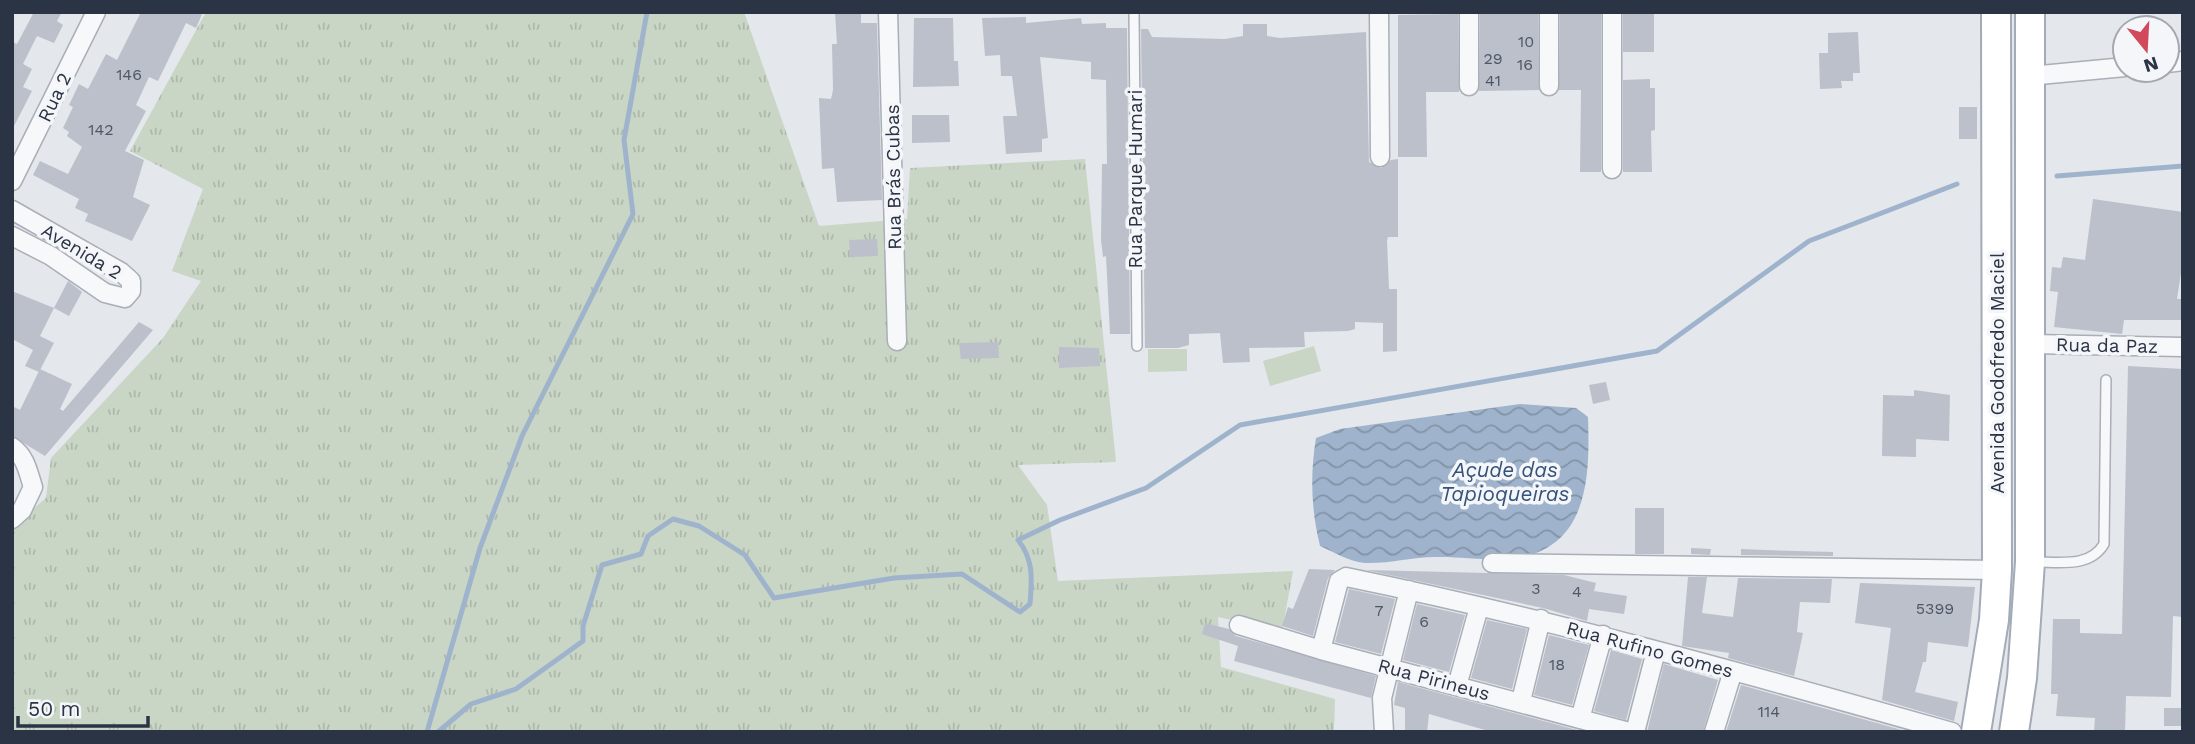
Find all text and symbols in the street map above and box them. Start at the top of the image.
north arrow [2111,14,2181,84]
house number: 10 [1518,32,1534,51]
house number: 29 [1483,49,1503,68]
text: N [2141,52,2161,78]
house number: 16 [1517,55,1533,74]
house number: 146 [116,65,142,84]
street label: Rua 2 [33,69,76,126]
house number: 41 [1485,71,1501,90]
street label: Rua Parque Humari [1124,90,1147,269]
street label: Rua Brás Cubas [881,104,906,250]
house number: 142 [88,120,114,139]
street label: Avenida 2 [38,219,126,284]
street label: Avenida Godofredo Maciel [1986,252,2009,494]
street label: Rua da Paz [2056,333,2158,358]
water label: Açude das Tapioqueiras [1441,457,1570,506]
house number: 3 [1531,579,1541,598]
house number: 4 [1572,582,1582,601]
house number: 5399 [1916,599,1954,618]
house number: 7 [1375,601,1384,620]
house number: 6 [1419,612,1429,631]
street label: Rua Rufino Gomes [1564,616,1736,683]
street label: Rua Pirineus [1375,654,1492,705]
house number: 18 [1549,655,1565,674]
scale bar [18,684,147,728]
text: 50 m [28,696,80,721]
house number: 114 [1758,702,1780,721]

